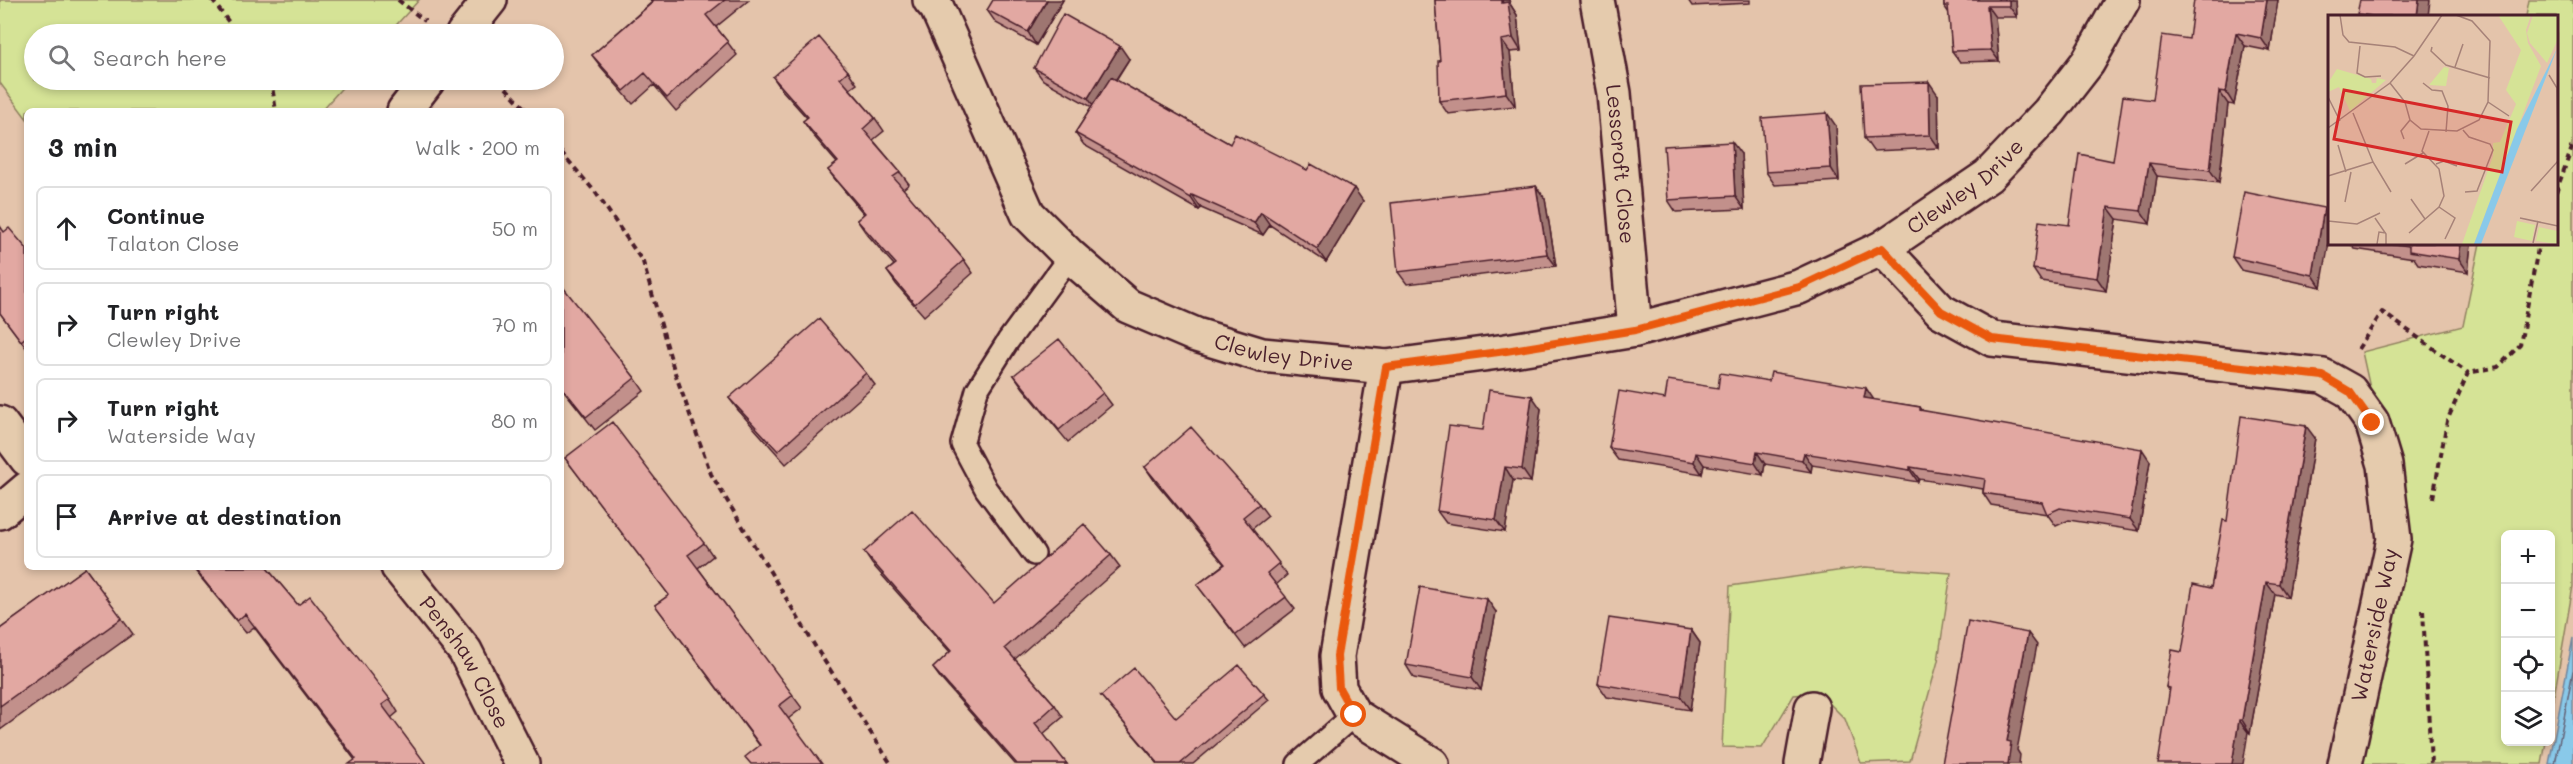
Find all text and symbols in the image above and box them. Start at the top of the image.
inset map [2328,15,2558,244]
search box [24,24,564,90]
icon: search [45,41,78,74]
text: Search here [93,43,227,72]
street label: Lesscroft Close [1601,82,1642,245]
text: 3 min [48,130,117,164]
street label: Clewley Drive [1901,132,2029,239]
text: Walk · 200 m [415,134,540,160]
text: Continue [107,201,205,230]
icon: ahead [50,212,83,245]
text: 50 m [492,215,538,241]
text: Talaton Close [107,230,239,256]
text: Turn right [107,297,219,326]
icon: right [50,308,83,341]
text: 70 m [492,311,538,337]
text: Clewley Drive [107,326,241,352]
street label: Clewley Drive [1211,326,1355,376]
text: Turn right [107,393,219,422]
icon: right [50,404,83,437]
text: 80 m [491,407,538,433]
route end [2358,409,2384,435]
text: Waterside Way [107,422,256,448]
icon: arrive [50,500,83,533]
text: Arrive at destination [107,502,342,531]
map controls [2501,530,2555,746]
button: + [2501,530,2555,584]
street label: Waterside Way [2344,545,2403,704]
button: − [2501,584,2555,638]
street label: Penshaw Close [414,590,517,733]
button: locate [2501,638,2555,692]
button: layers [2501,692,2555,746]
route start [1340,701,1366,727]

